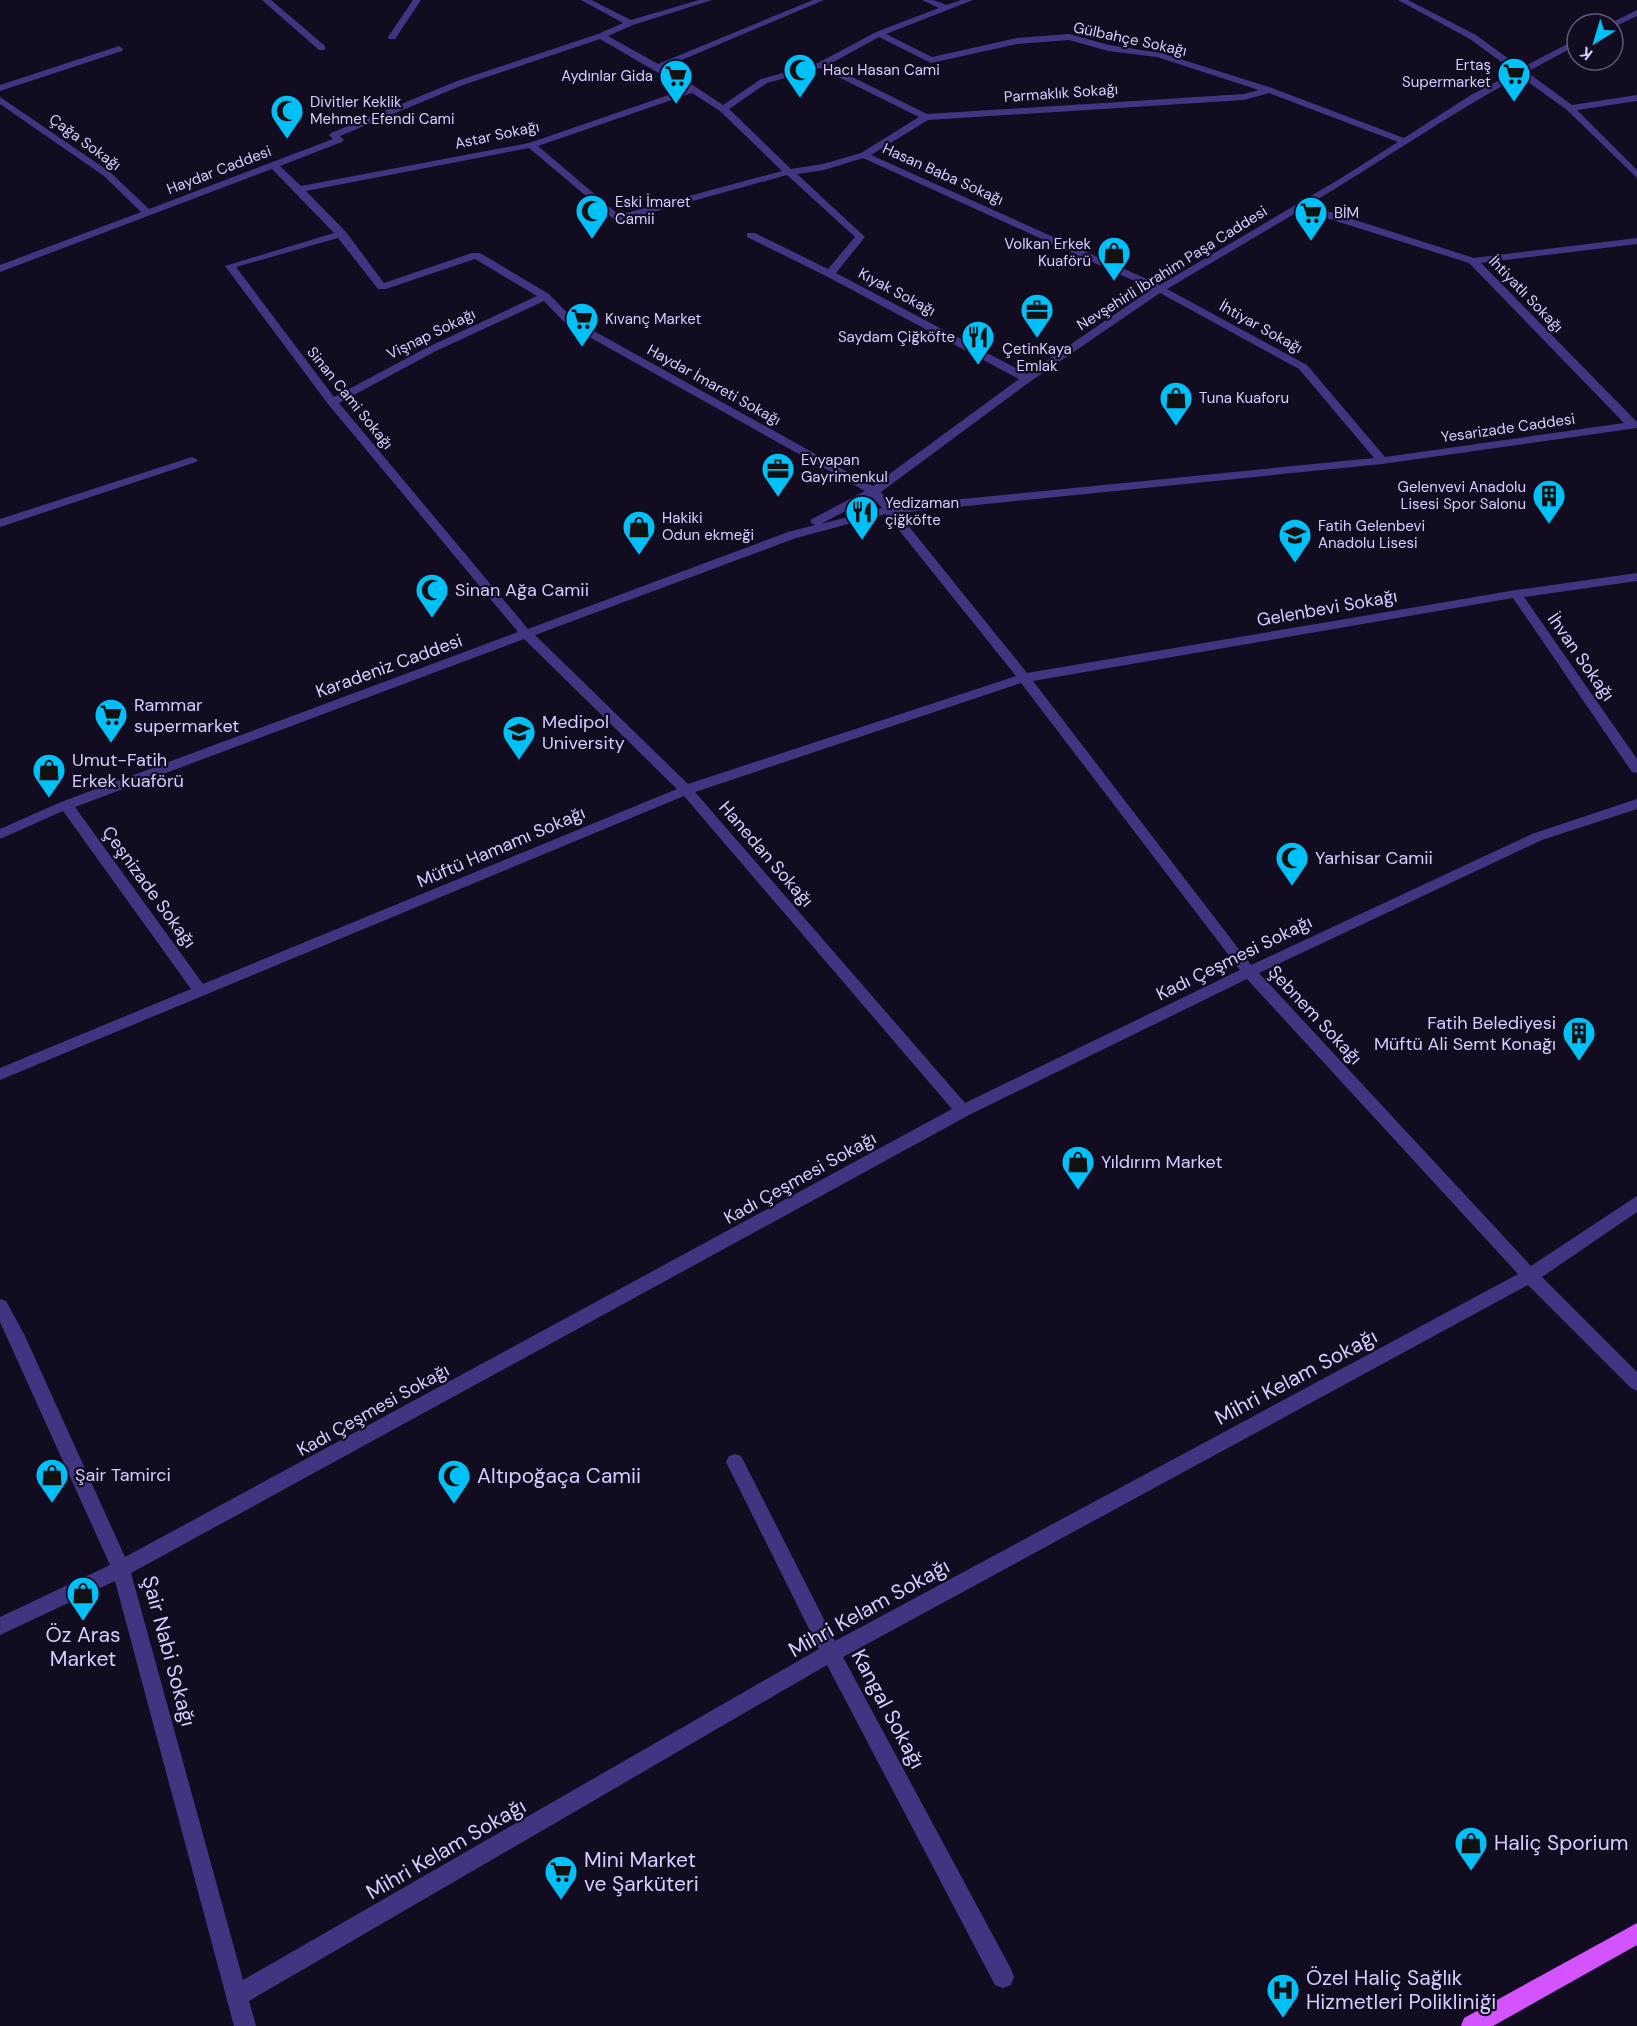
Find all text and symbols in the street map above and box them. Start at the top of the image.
north arrow [1565,12,1625,72]
street label: Gülbahçe Sokağı [1071,17,1189,61]
text: K [1575,42,1597,65]
mosque icon: Hacı Hasan Cami [782,52,818,99]
place label: Ertaş Supermarket [1402,55,1491,92]
supermarket icon: Ertaş Supermarket [1496,56,1532,103]
supermarket icon: Aydınlar Gida [658,58,694,105]
place label: Hacı Hasan Cami [823,60,940,80]
place label: Aydınlar Gida [561,66,653,86]
street label: Parmaklık Sokağı [1003,79,1119,107]
place label: Divitler Keklik Mehmet Efendi Cami [310,92,455,129]
mosque icon: Divitler Keklik Mehmet Efendi Cami [269,93,305,140]
street label: Çağa Sokağı [45,109,125,175]
street label: Astar Sokağı [453,116,541,154]
street label: Hasan Baba Sokağı [879,138,1007,210]
street label: Haydar Caddesi [164,141,274,199]
place label: Eski İmaret Camii [615,192,691,229]
mosque icon: Eski İmaret Camii [574,193,610,240]
supermarket icon: BİM [1293,195,1329,242]
street label: Nevşehirli İbrahim Paşa Caddesi [1073,201,1271,335]
place label: BİM [1334,203,1359,223]
place label: Volkan Erkek Kuaförü [1004,234,1091,271]
shop icon: Volkan Erkek Kuaförü [1096,235,1132,282]
street label: İhtiyatlı Sokağı [1484,251,1568,337]
street label: Kıyak Sokağı [855,263,939,321]
office icon: ÇetinKaya Emlak [1019,292,1055,339]
street label: İhtiyar Sokağı [1216,296,1306,358]
supermarket icon: Kıvanç Market [564,301,600,348]
street label: Vişnap Sokağı [383,304,479,364]
place label: Kıvanç Market [605,309,702,329]
restaurant icon: Saydam Çiğköfte [960,319,996,366]
place label: Saydam Çiğköfte [838,327,955,347]
place label: ÇetinKaya Emlak [1002,339,1072,376]
street label: Haydar İmareti Sokağı [644,340,784,430]
street label: Sinan Cami Sokağı [302,343,398,453]
shop icon: Tuna Kuaforu [1158,380,1194,427]
place label: Tuna Kuaforu [1199,388,1289,408]
street label: Yesarizade Caddesi [1440,409,1576,447]
place label: Evyapan Gayrimenkul [801,450,888,487]
office icon: Evyapan Gayrimenkul [760,451,796,498]
place label: Gelenvevi Anadolu Lisesi Spor Salonu [1398,477,1526,514]
building icon: Gelenvevi Anadolu Lisesi Spor Salonu [1531,478,1567,525]
place label: Yedizaman çiğköfte [885,493,959,530]
restaurant icon: Yedizaman çiğköfte [844,494,880,541]
place label: Hakiki Odun ekmeği [662,508,754,545]
shop icon: Hakiki Odun ekmeği [621,509,657,556]
place label: Fatih Gelenbevi Anadolu Lisesi [1318,516,1425,553]
school or university icon: Fatih Gelenbevi Anadolu Lisesi [1277,517,1313,564]
mosque icon: Sinan Ağa Camii [414,572,450,619]
place label: Sinan Ağa Camii [455,578,589,602]
street label: Gelenbevi Sokağı [1255,584,1399,632]
street label: İhvan Sokağı [1542,608,1620,706]
street label: Karadeniz Caddesi [312,628,466,704]
place label: Rammar supermarket [134,693,239,738]
supermarket icon: Rammar supermarket [93,697,129,744]
place label: Medipol University [542,710,625,755]
school or university icon: Medipol University [501,714,537,761]
place label: Umut-Fatih Erkek kuaförü [72,748,184,793]
shop icon: Umut-Fatih Erkek kuaförü [31,752,67,799]
street label: Hanedan Sokağı [713,796,819,912]
street label: Müftü Hamamı Sokağı [413,801,589,893]
street label: Çeşnizade Sokağı [97,821,201,953]
mosque icon: Yarhisar Camii [1274,840,1310,887]
place label: Yarhisar Camii [1315,846,1433,870]
street label: Kadı Çeşmesi Sokağı [1152,910,1316,1006]
street label: Şebnem Sokağı [1263,960,1367,1070]
place label: Fatih Belediyesi Müftü Ali Semt Konağı [1374,1011,1556,1056]
building icon: Fatih Belediyesi Müftü Ali Semt Konağı [1561,1015,1597,1062]
street label: Kadı Çeşmesi Sokağı [720,1126,880,1230]
shop icon: Yıldırım Market [1060,1144,1096,1191]
place label: Yıldırım Market [1101,1150,1223,1174]
street label: Mihri Kelam Sokağı [1210,1322,1382,1432]
street label: Kadı Çeşmesi Sokağı [293,1358,453,1462]
shop icon: Şair Tamirci [34,1457,70,1504]
mosque icon: Altıpoğaça Camii [436,1458,472,1505]
place label: Altıpoğaça Camii [477,1462,641,1490]
place label: Şair Tamirci [75,1463,171,1487]
street label: Mihri Kelam Sokağı [783,1552,955,1664]
street label: Şair Nabi Sokağı [135,1573,203,1729]
shop icon: Öz Aras Market [65,1575,101,1622]
place label: Öz Aras Market [45,1621,121,1673]
street label: Kangal Sokağı [845,1644,931,1774]
street label: Mihri Kelam Sokağı [361,1792,531,1906]
shop icon: Haliç Sporium [1453,1825,1489,1872]
place label: Haliç Sporium [1494,1829,1628,1857]
place label: Mini Market ve Şarküteri [584,1846,699,1898]
supermarket icon: Mini Market ve Şarküteri [543,1854,579,1901]
place label: Özel Haliç Sağlık Hizmetleri Polikliniği [1306,1964,1496,2016]
hospital icon: Özel Haliç Sağlık Hizmetleri Polikliniği [1265,1972,1301,2019]

